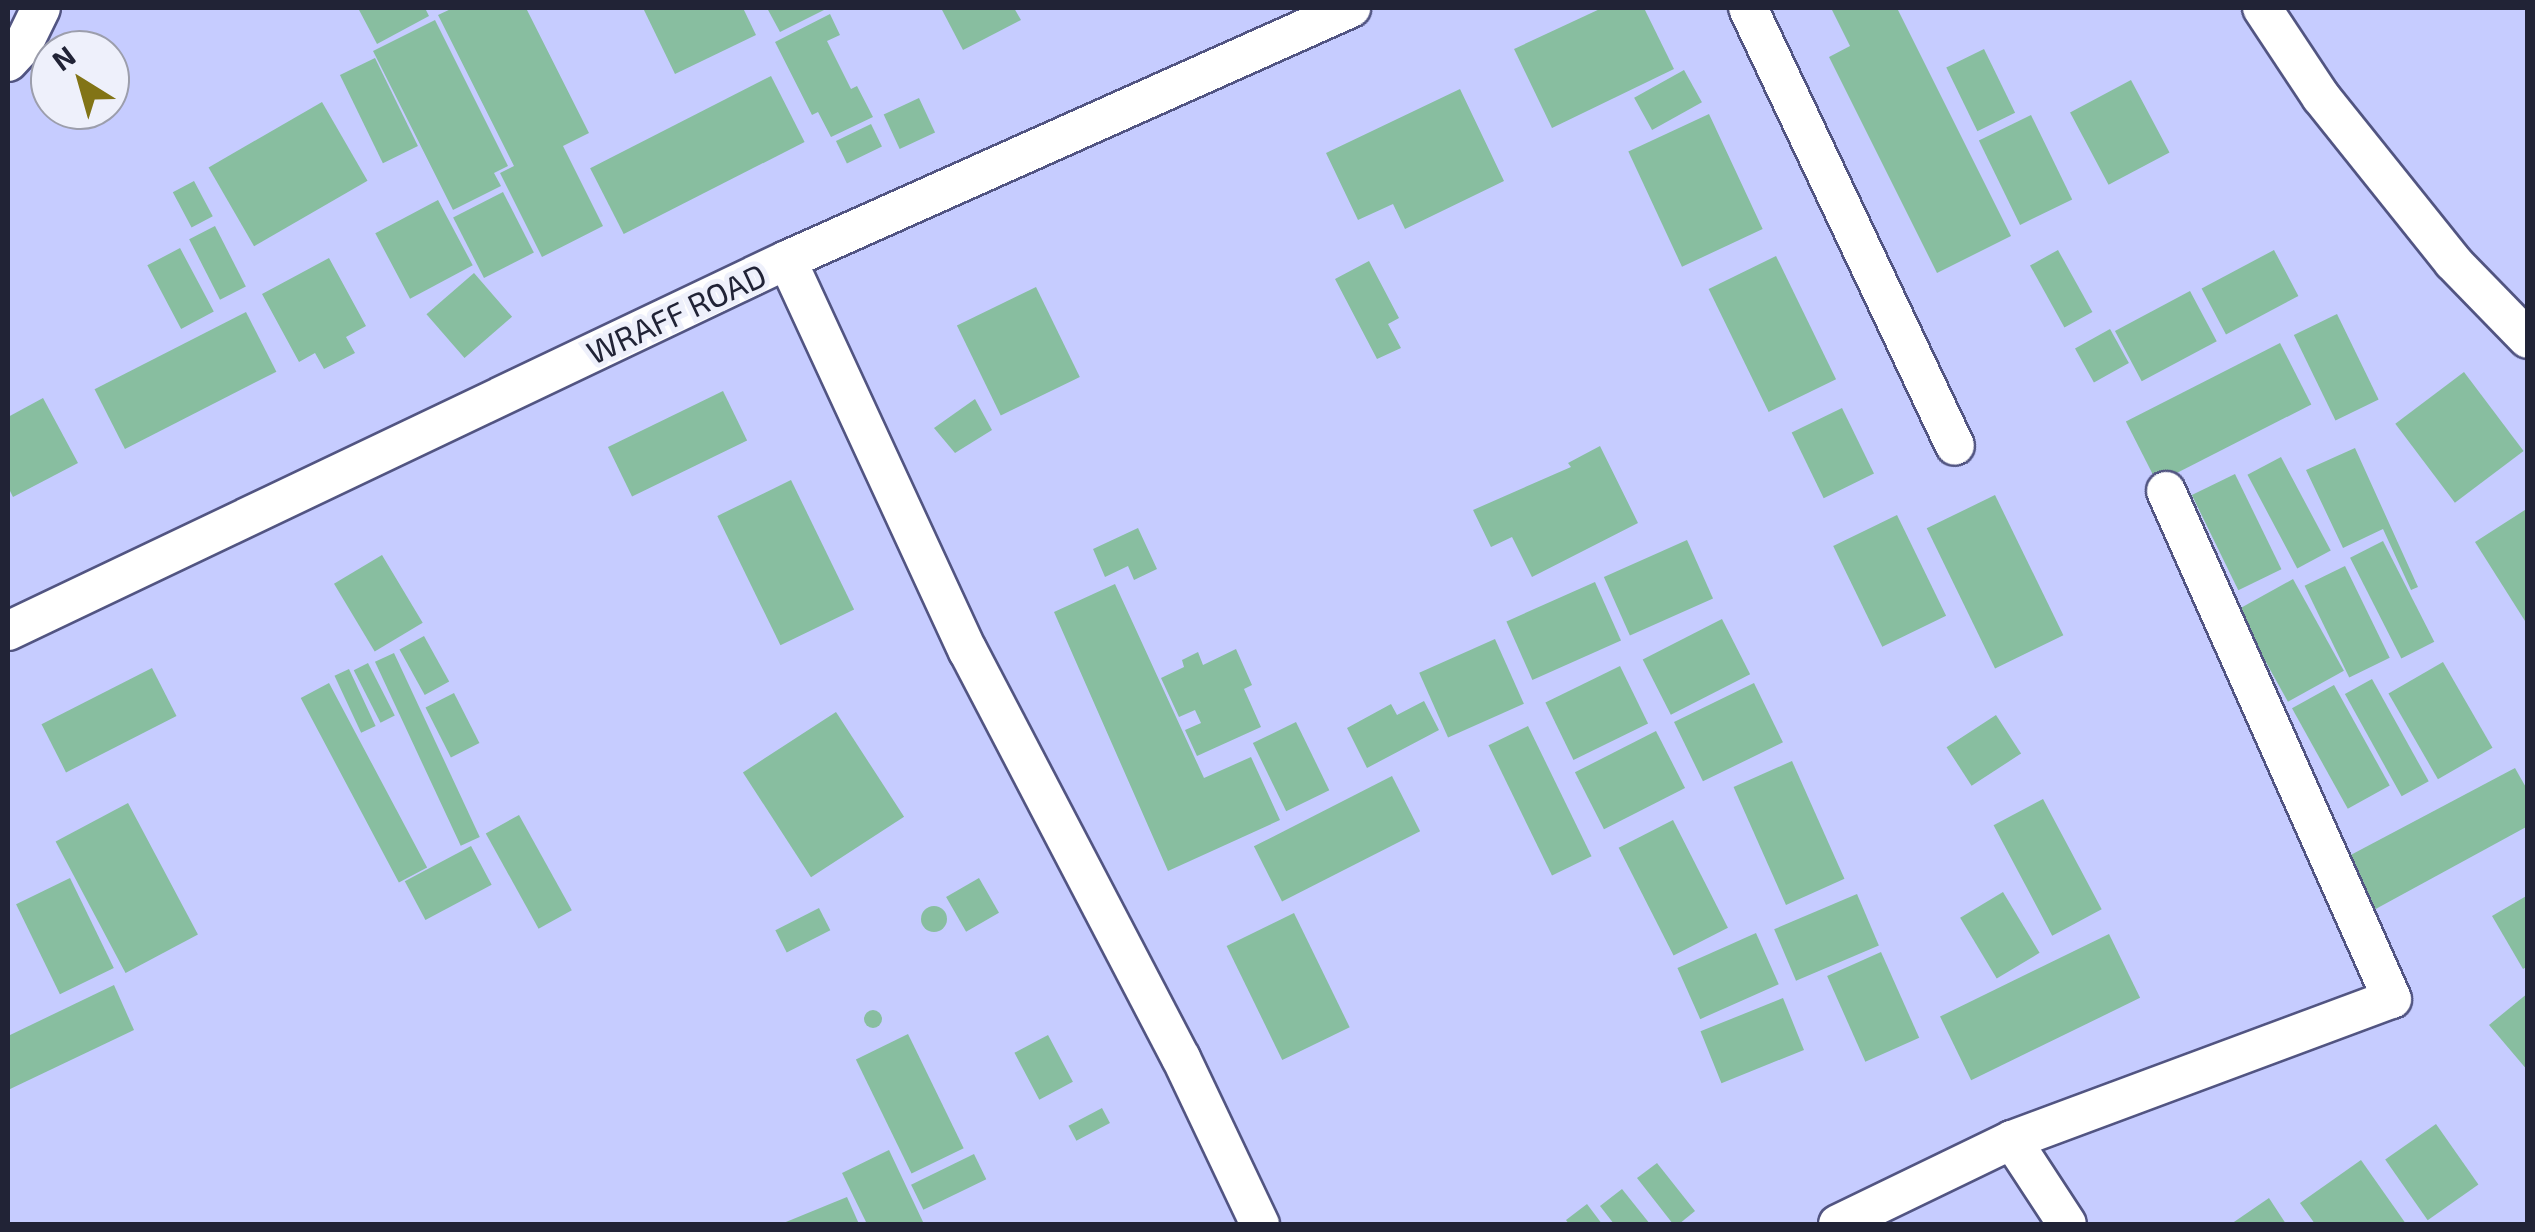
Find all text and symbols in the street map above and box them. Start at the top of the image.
north arrow [30,30,130,130]
text: N [45,38,81,77]
street label: WRAFF ROAD [580,255,772,371]

